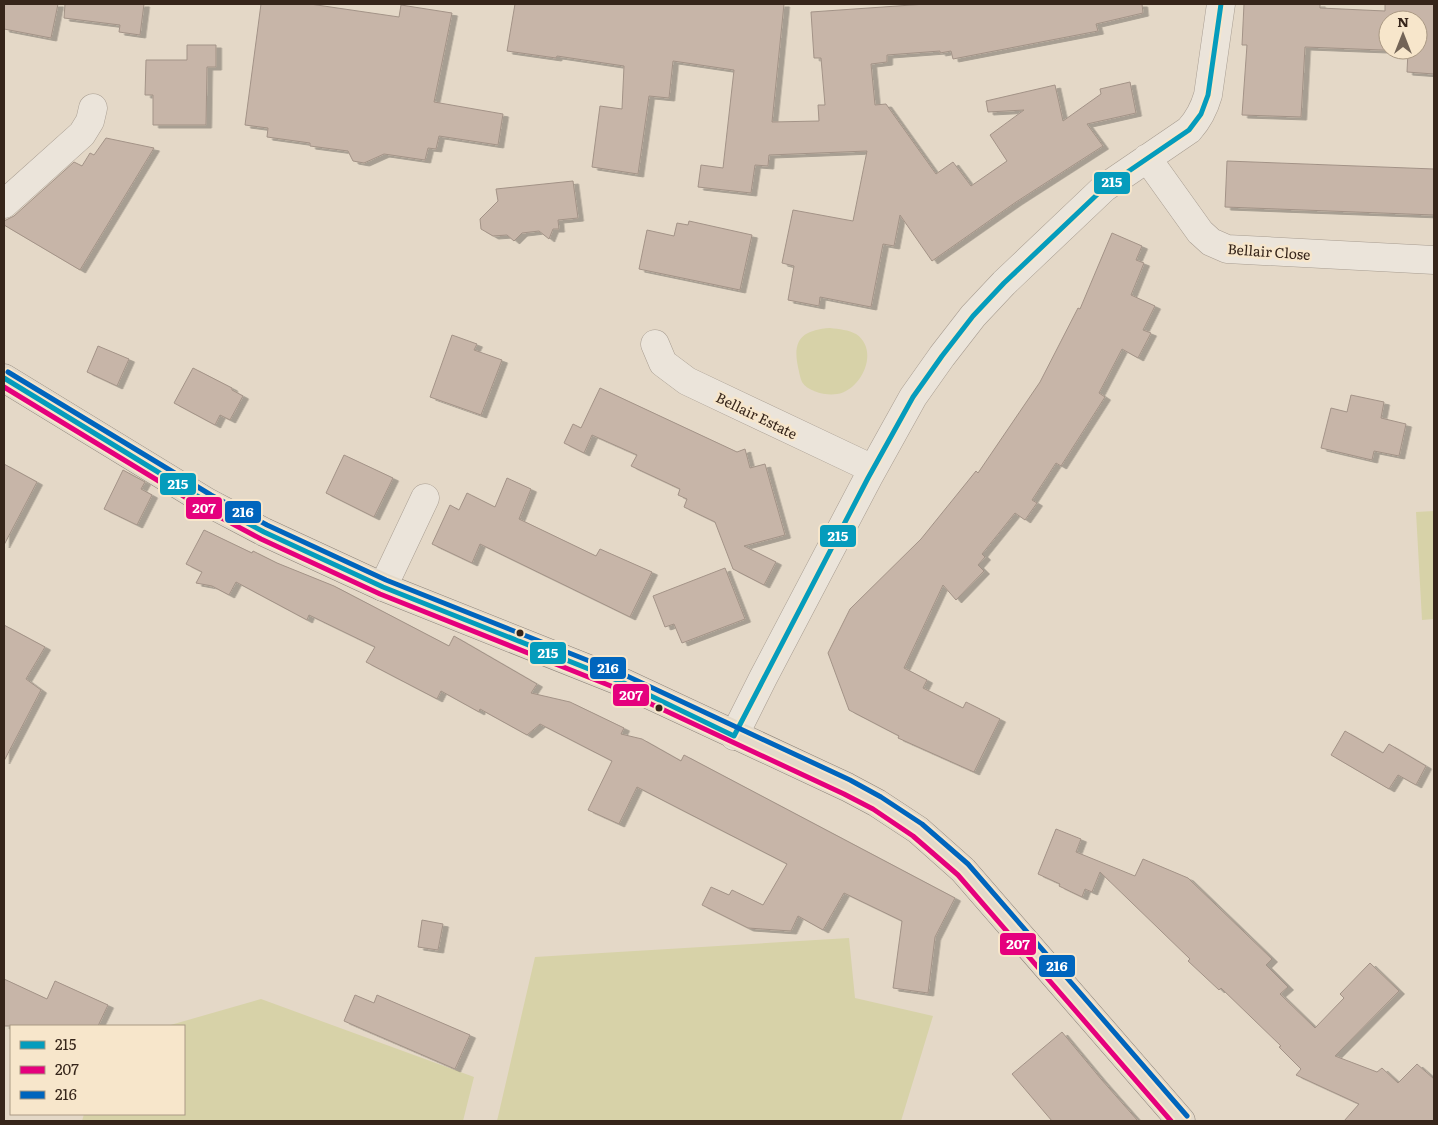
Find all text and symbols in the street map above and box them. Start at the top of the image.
north arrow [1378,10,1428,60]
text: N [1397,11,1409,31]
line badge: 215 [1093,171,1131,195]
text: 215 [1102,171,1123,191]
street label: Bellair Close [1227,238,1311,264]
street label: Bellair Estate [713,387,801,443]
line badge: 215 [159,472,197,496]
text: 215 [168,473,189,493]
line badge: 207 [185,496,223,520]
text: 207 [192,497,216,517]
line badge: 216 [224,500,262,524]
text: 216 [232,501,254,521]
line badge: 215 [819,524,857,548]
text: 215 [828,525,849,545]
unlabelled marker [515,628,525,638]
line badge: 215 [529,641,567,665]
text: 215 [538,642,559,662]
line badge: 216 [589,656,627,680]
text: 216 [597,657,619,677]
line badge: 207 [612,683,650,707]
text: 207 [619,684,643,704]
unlabelled marker [654,703,664,713]
line badge: 207 [999,932,1037,956]
text: 207 [1006,933,1030,953]
line badge: 216 [1038,954,1076,978]
text: 216 [1046,955,1068,975]
legend [10,1025,185,1115]
text: 215 [55,1032,77,1055]
text: 207 [55,1057,79,1080]
text: 216 [55,1082,77,1105]

